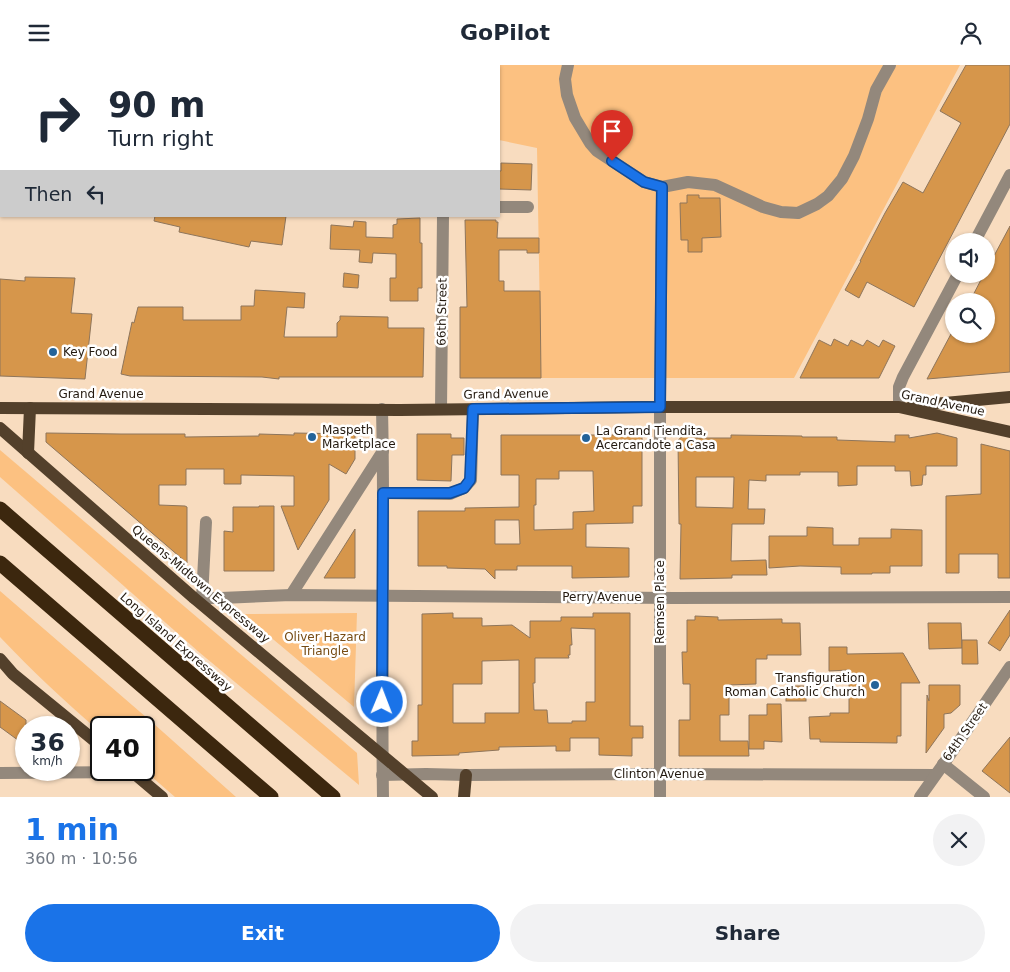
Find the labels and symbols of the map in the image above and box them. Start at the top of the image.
pin [591,110,633,161]
street label: 66th Street [434,278,450,346]
place label: Key Food [63,345,117,359]
marker: Key Food [47,346,59,358]
street label: Grand Avenue [463,386,549,402]
street label: Grand Avenue [58,387,144,401]
street label: Grand Avenue [900,387,986,419]
place label: Maspeth Marketplace [322,423,396,451]
place label: La Grand Tiendita, Acercandote a Casa [596,424,716,452]
marker: Maspeth Marketplace [306,431,318,443]
marker: La Grand Tiendita, Acercandote a Casa [580,432,592,444]
street label: Queens-Midtown Expressway [129,522,273,646]
street label: Remsen Place [653,560,667,644]
street label: Long Island Expressway [117,590,235,694]
street label: Perry Avenue [562,590,642,604]
park label: Oliver Hazard Triangle [284,630,366,658]
place label: Transfiguration Roman Catholic Church [724,671,865,699]
position arrow [355,675,407,727]
marker: Transfiguration Roman Catholic Church [869,679,881,691]
street label: 64th Street [940,700,990,764]
speed limit sign: 40 [90,716,155,781]
street label: Clinton Avenue [614,767,704,781]

